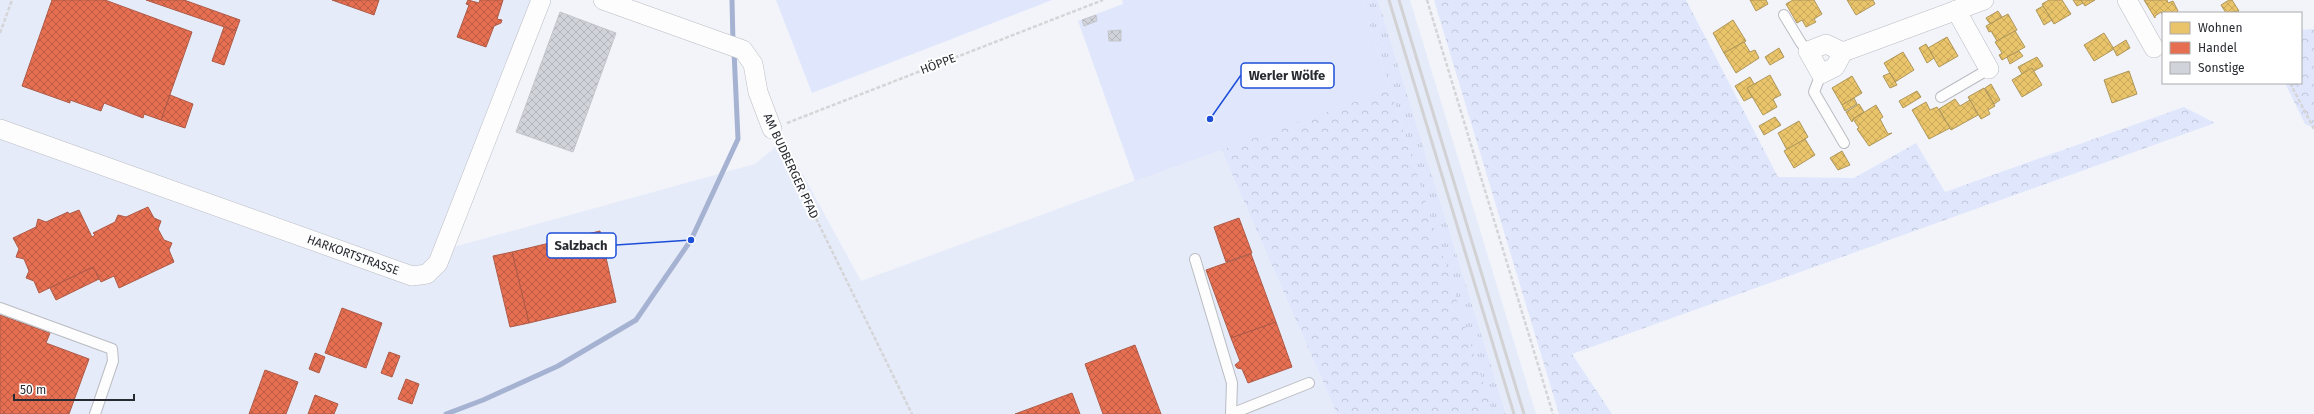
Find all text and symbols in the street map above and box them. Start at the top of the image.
legend [2162,12,2302,84]
text: Wohnen [2198,21,2242,35]
text: Handel [2198,41,2237,55]
street label: HÖPPE [918,49,958,77]
text: Sonstige [2198,61,2245,75]
callout: Werler Wölfe [1241,63,1334,88]
text: Werler Wölfe [1249,68,1325,83]
street label: AM BUDBERGER PFAD [760,111,822,221]
street label: HARKORTSTRASSE [305,232,401,278]
callout: Salzbach [547,233,616,258]
text: Salzbach [555,238,607,253]
scale bar [14,376,134,402]
text: 50 m [20,383,46,397]

